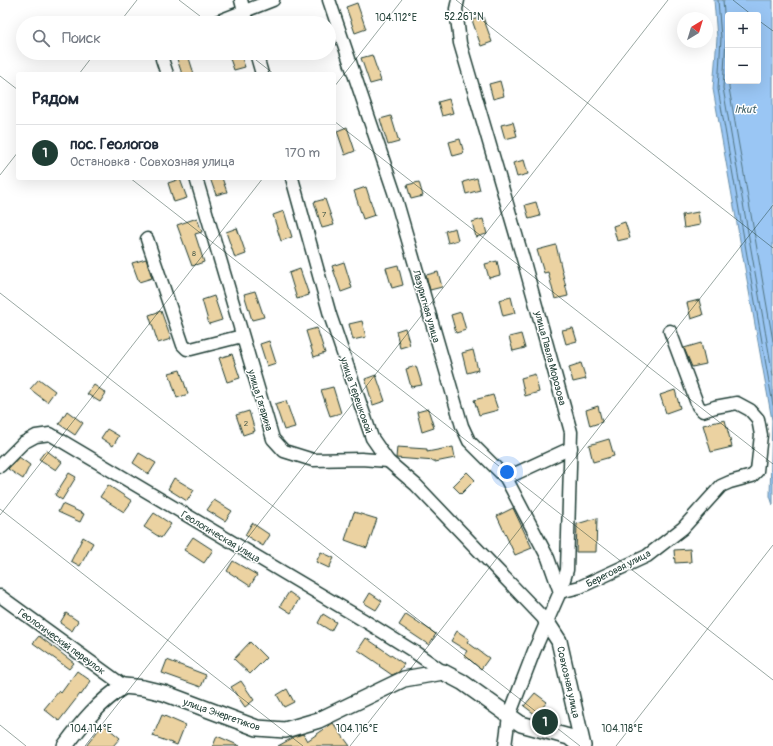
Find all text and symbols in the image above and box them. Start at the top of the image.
text: 52.261°N [444,11,484,23]
text: 104.112°E [375,12,417,24]
north arrow [677,12,713,48]
map controls [725,12,761,84]
button: + [725,12,761,48]
search box [16,16,336,60]
icon: search [30,27,52,49]
text: Поиск [62,29,101,48]
button: − [725,48,761,84]
text: Рядом [32,88,79,109]
water label: Irkut [734,103,757,116]
text: пос. Геологов [70,135,159,154]
text: 1 [42,145,48,161]
text: 170 m [285,145,320,161]
text: Остановка · Совхозная улица [70,154,235,170]
house number: 7 [322,210,327,219]
house number: 8 [192,249,196,258]
street label: Лазуритная улица [410,267,442,344]
street label: улица Павла Морозова [531,309,568,407]
street label: улица Терешковой [337,355,375,435]
street label: улица Гагарина [245,367,275,433]
house number: 2 [244,419,249,428]
your location [497,462,517,482]
street label: Геологическая улица [179,508,263,565]
street label: Береговая улица [584,547,653,590]
street label: Геологический переулок [15,606,107,678]
street label: Совхозная улица [554,645,582,720]
street label: улица Энергетиков [180,696,262,734]
pin: 1 [532,707,558,737]
text: 104.114°E [70,723,112,735]
text: 104.116°E [336,723,378,735]
text: 104.118°E [601,723,643,735]

